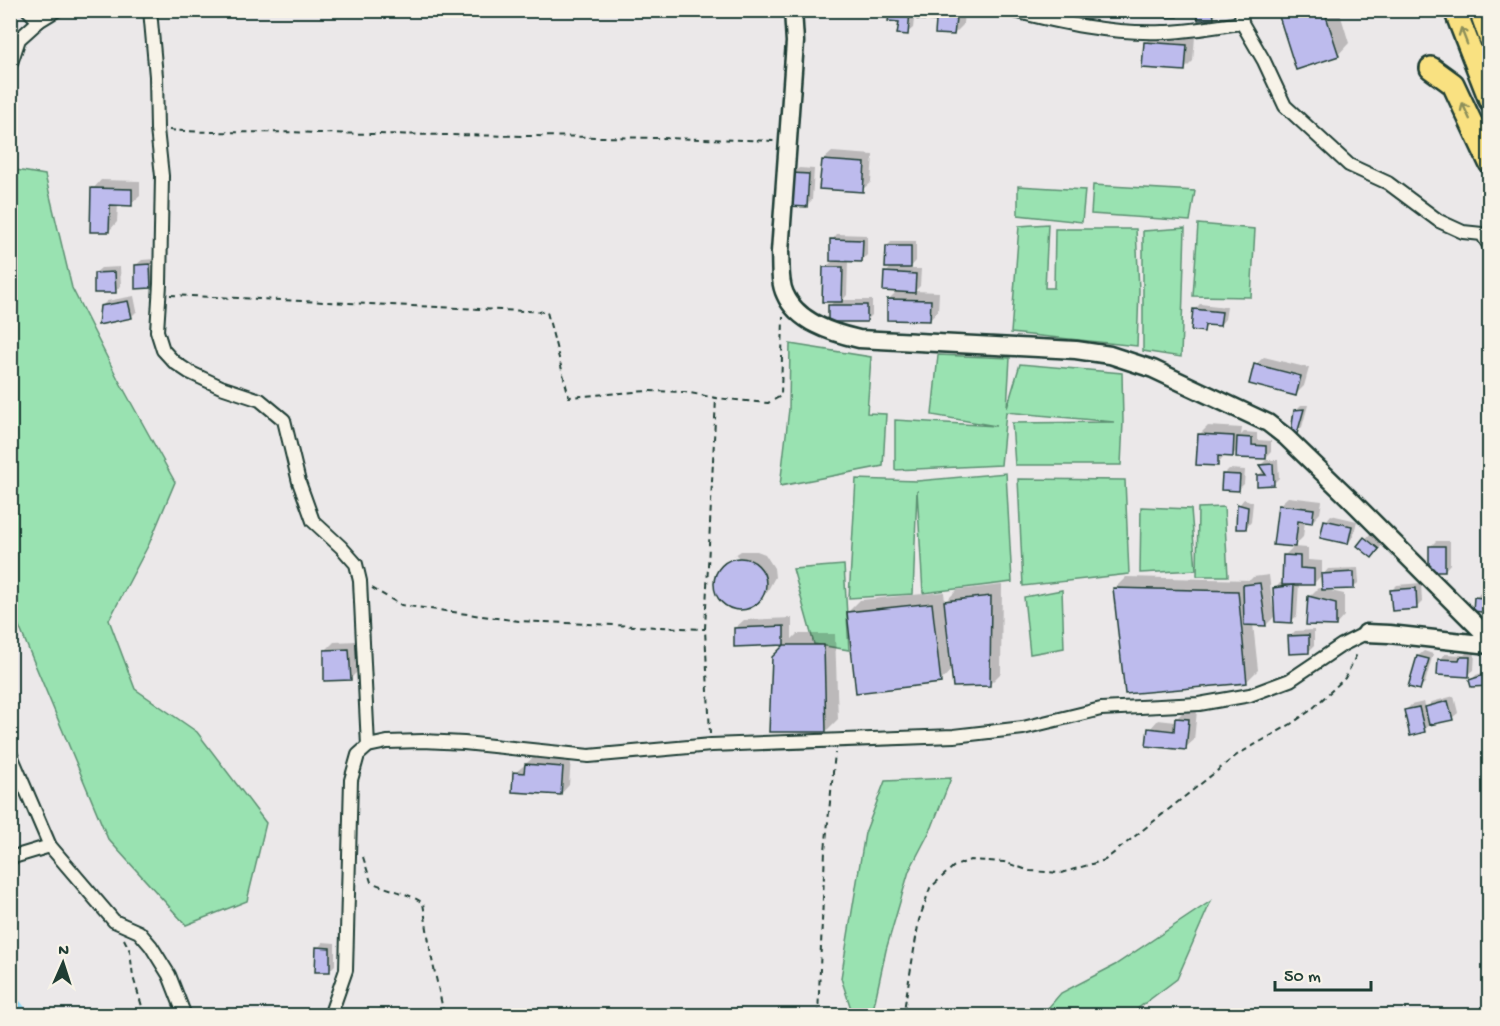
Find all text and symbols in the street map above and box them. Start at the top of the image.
one-way arrow [1458,27,1469,46]
one-way arrow [1459,103,1471,121]
north arrow [33,933,93,993]
text: N [58,942,70,961]
scale bar [1275,954,1371,992]
text: 50 m [1284,967,1321,988]

